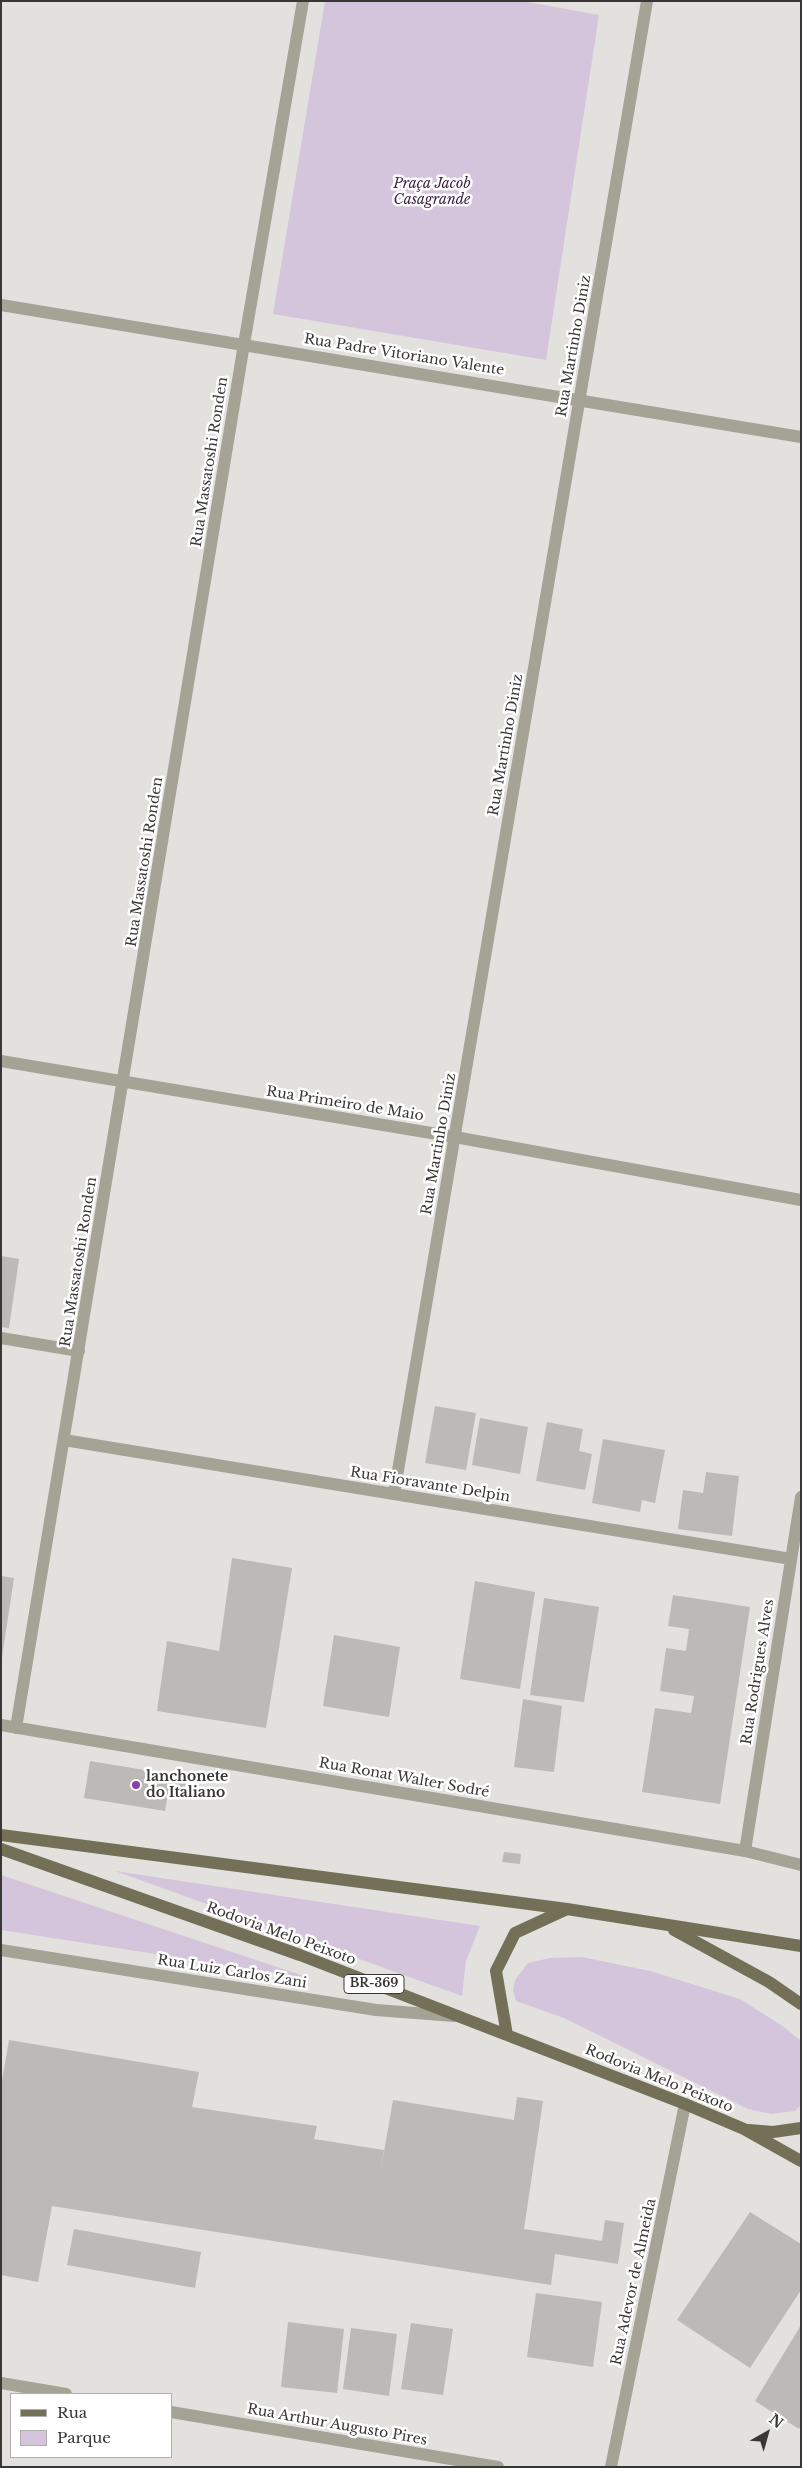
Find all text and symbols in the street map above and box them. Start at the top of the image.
park label: Praça Jacob Casagrande [393,176,471,208]
street label: Rua Martinho Diniz [553,274,595,418]
street label: Rua Padre Vitoriano Valente [303,331,505,379]
street label: Rua Massatoshi Ronden [188,376,232,548]
street label: Rua Martinho Diniz [485,673,527,817]
street label: Rua Massatoshi Ronden [123,776,167,948]
street label: Rua Martinho Diniz [418,1072,460,1216]
street label: Rua Primeiro de Maio [265,1083,425,1125]
street label: Rua Massatoshi Ronden [57,1176,101,1348]
street label: Rua Fioravante Delpin [349,1464,511,1506]
street label: Rua Rodrigues Alves [738,1598,778,1746]
street label: Rua Ronat Walter Sodré [318,1755,490,1801]
place label: lanchonete do Italiano [146,1769,228,1801]
marker: lanchonete do Italiano [130,1779,142,1791]
street label: Rodovia Melo Peixoto [204,1899,358,1969]
street label: Rua Luiz Carlos Zani [156,1952,308,1992]
road number: BR-369 [344,1975,404,1994]
street label: Rodovia Melo Peixoto [583,2042,735,2116]
street label: Rua Adevor de Almeida [608,2197,660,2367]
legend [10,2393,172,2458]
street label: Rua Arthur Augusto Pires [246,2401,428,2449]
text: Rua [57,2403,87,2422]
north arrow [742,2408,792,2458]
text: N [765,2410,787,2432]
text: Parque [57,2428,111,2447]

